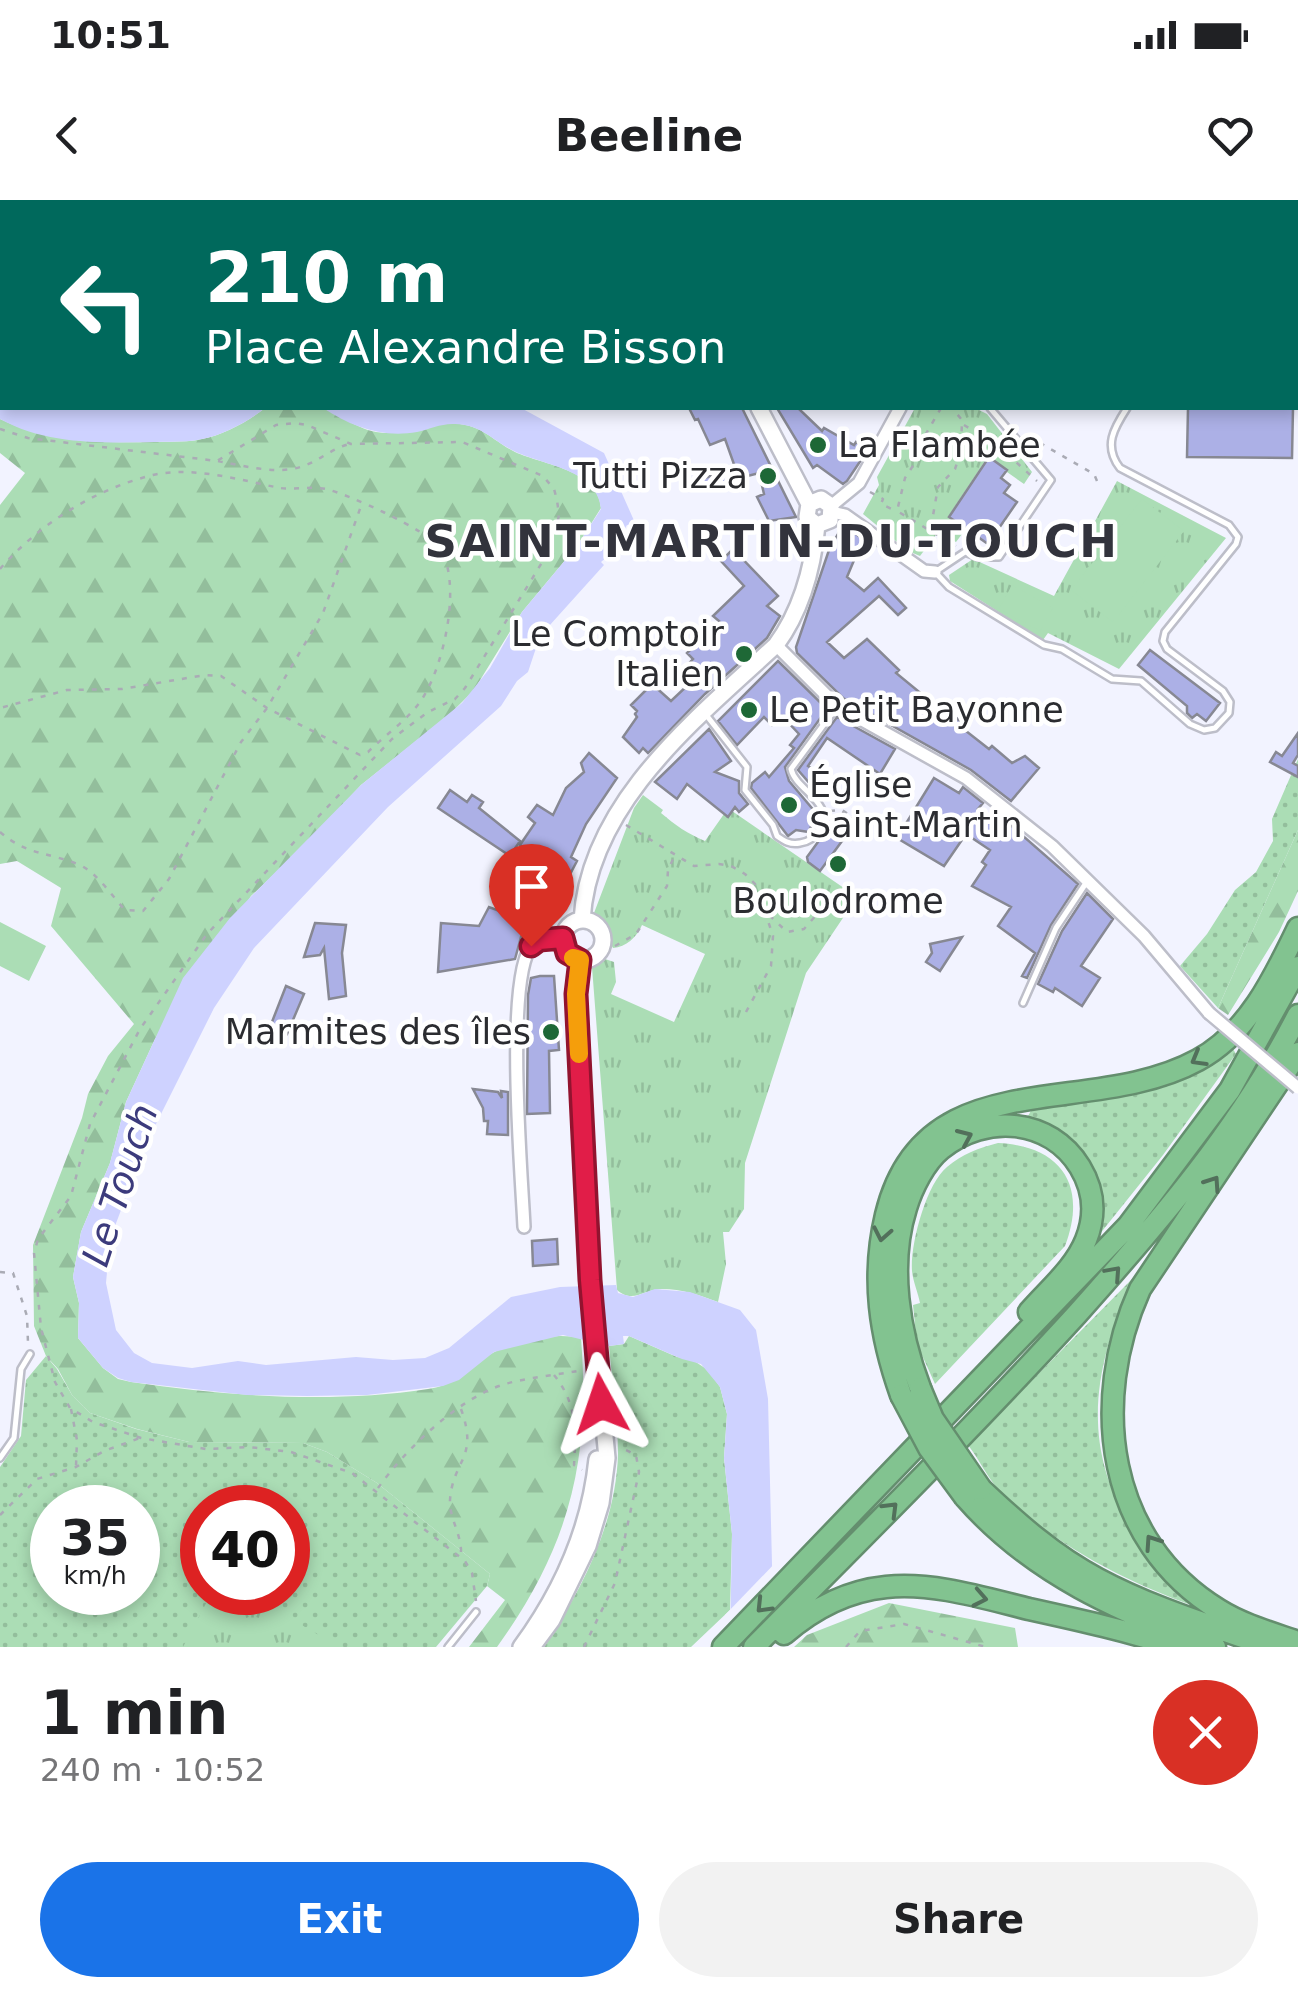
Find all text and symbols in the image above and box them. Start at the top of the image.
text: 10:51 [50,13,171,57]
icon: back [40,108,95,163]
icon: heart [1203,108,1258,163]
text: Beeline [555,109,743,162]
text: 210 m [205,237,448,319]
icon: left [40,240,170,370]
text: Place Alexandre Bisson [205,321,726,374]
place label: La Flambée [838,425,1041,465]
marker: La Flambée [807,434,829,456]
place label: Tutti Pizza [572,456,748,496]
marker: Tutti Pizza [757,465,779,487]
district label: SAINT-MARTIN-DU-TOUCH [424,515,1120,568]
place label: Le Comptoir Italien [511,614,725,694]
marker: Le Comptoir Italien [733,643,755,665]
place label: Le Petit Bayonne [769,690,1064,730]
marker: Le Petit Bayonne [738,699,760,721]
place label: Église Saint-Martin [809,764,1023,845]
marker: Église Saint-Martin [778,794,800,816]
pin [489,844,574,947]
marker: Boulodrome [827,853,849,875]
icon: arrive [504,859,559,914]
place label: Boulodrome [732,881,944,921]
place label: Marmites des îles [225,1012,531,1052]
marker: Marmites des îles [540,1021,562,1043]
one-way arrow [1191,1046,1209,1066]
water label: Le Touch [73,1099,167,1271]
one-way arrow [955,1129,973,1149]
one-way arrow [1201,1176,1219,1195]
one-way arrow [872,1226,893,1242]
one-way arrow [1102,1266,1120,1285]
position arrow [549,1352,653,1456]
speed limit sign: 40 [180,1485,310,1615]
one-way arrow [879,1502,897,1520]
text: 35 [60,1509,130,1567]
one-way arrow [1146,1535,1164,1553]
text: km/h [63,1561,127,1590]
one-way arrow [972,1587,988,1608]
one-way arrow [757,1595,775,1613]
text: 1 min [40,1678,228,1748]
button: close [1153,1680,1258,1785]
text: 240 m · 10:52 [40,1751,265,1789]
button: Exit [40,1862,639,1977]
button: Share [659,1862,1258,1977]

